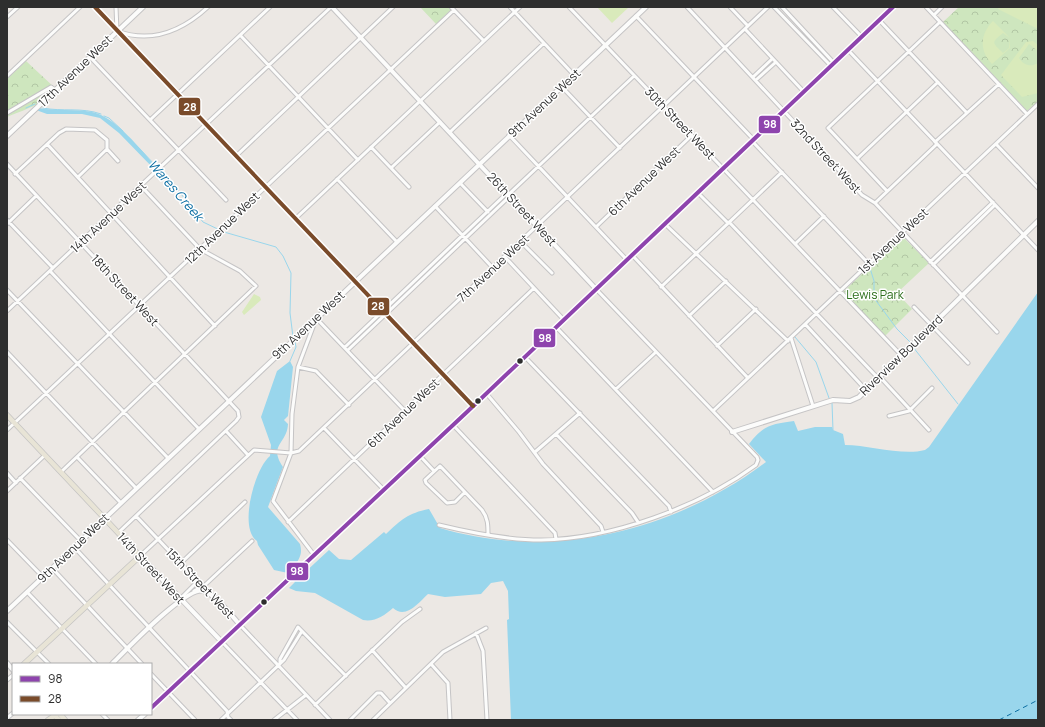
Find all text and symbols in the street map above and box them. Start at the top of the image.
street label: 17th Avenue West [34,31,116,111]
street label: 9th Avenue West [504,65,584,141]
street label: 30th Street West [641,83,719,163]
line badge: 28 [178,97,201,116]
text: 28 [183,99,197,114]
line badge: 98 [758,115,781,134]
street label: 32nd Street West [787,115,865,197]
text: 98 [763,116,777,131]
street label: 6th Avenue West [604,142,684,220]
water label: Wares Creek [144,155,209,226]
street label: 26th Street West [483,168,561,250]
street label: 14th Avenue West [66,177,150,257]
street label: 12th Avenue West [181,188,263,268]
street label: 1st Avenue West [854,204,932,278]
street label: 7th Avenue West [453,230,533,306]
street label: 18th Street West [87,250,163,330]
park label: Lewis Park [846,286,905,303]
street label: 9th Avenue West [268,287,348,363]
line badge: 28 [367,297,390,316]
text: 28 [371,298,385,313]
street label: Riverview Boulevard [856,311,946,399]
line badge: 98 [533,328,556,348]
text: 98 [538,330,552,345]
unlabelled marker [515,356,525,366]
street label: 6th Avenue West [363,374,443,452]
unlabelled marker [473,396,483,406]
street label: 9th Avenue West [33,509,113,587]
street label: 14th Street West [113,528,189,608]
street label: 15th Street West [162,544,238,622]
line badge: 98 [286,562,309,581]
text: 98 [290,563,304,578]
unlabelled marker [259,597,269,607]
legend [12,663,152,715]
text: 98 [48,670,62,687]
text: 28 [48,690,62,707]

